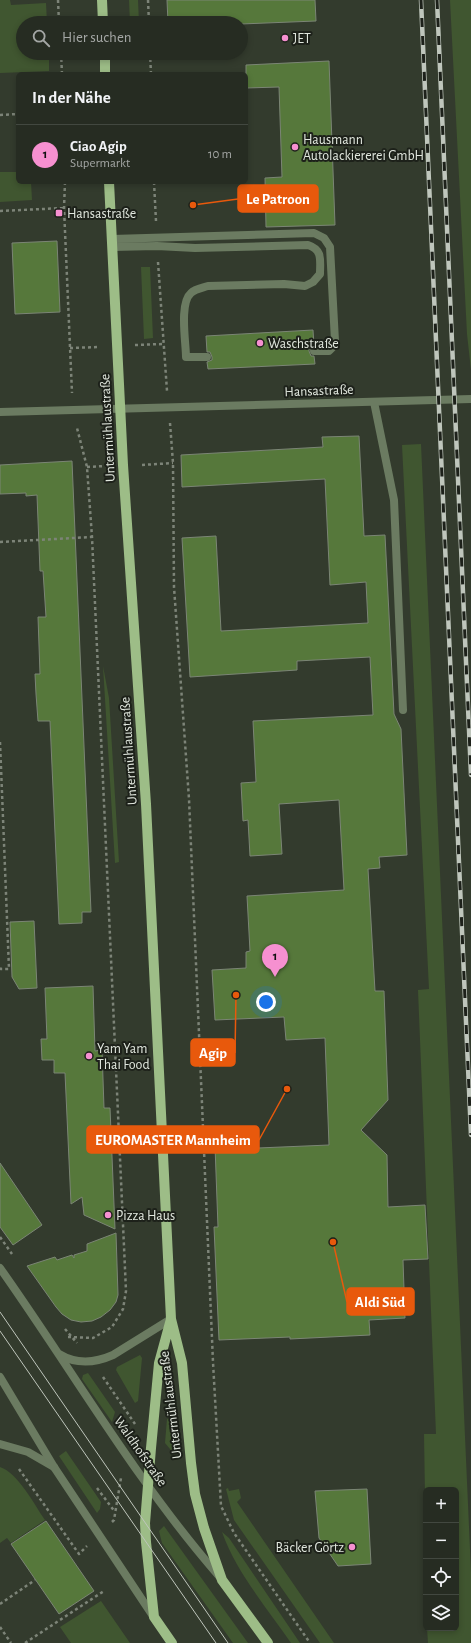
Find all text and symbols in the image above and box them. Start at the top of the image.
search box [16,16,248,60]
icon: search [30,27,52,49]
text: Hier suchen [62,30,132,45]
place label: JET [293,32,311,46]
marker: JET [280,33,290,43]
text: In der Nähe [32,89,111,106]
place label: Hausmann Autolackiererei GmbH [303,133,424,163]
text: Ciao Agip [70,139,127,154]
marker: Hausmann Autolackiererei GmbH [290,142,300,152]
text: 1 [43,148,47,161]
text: 10 m [208,148,232,161]
text: Supermarkt [70,157,130,170]
callout: Le Patroon [238,185,318,212]
text: Le Patroon [246,192,310,207]
place label: Hansastraße [67,207,136,221]
marker: Hansastraße [54,208,64,218]
place label: Waschstraße [268,337,339,351]
marker: Waschstraße [255,338,265,348]
street label: Untermühlaustraße [98,373,118,482]
street label: Hansastraße [284,383,354,399]
street label: Untermühlaustraße [118,696,140,805]
pin: 1 [262,944,288,977]
your location [256,992,276,1012]
callout: Agip [191,1039,235,1066]
place label: Yam Yam Thai Food [97,1042,150,1072]
text: Agip [199,1046,227,1061]
marker: Yam Yam Thai Food [84,1051,94,1061]
callout: EUROMASTER Mannheim [87,1126,259,1153]
text: EUROMASTER Mannheim [95,1133,251,1148]
place label: Pizza Haus [116,1209,175,1223]
marker: Pizza Haus [103,1210,113,1220]
callout: Aldi Süd [347,1288,414,1315]
text: Aldi Süd [355,1295,405,1310]
street label: Untermühlaustraße [157,1350,185,1460]
street label: Waldhofstraße [111,1414,169,1489]
map controls [423,1487,459,1631]
button: + [423,1487,459,1523]
button: − [423,1523,459,1559]
place label: Bäcker Görtz [276,1541,344,1555]
marker: Bäcker Görtz [347,1542,357,1552]
button: locate [423,1559,459,1595]
button: layers [423,1595,459,1631]

